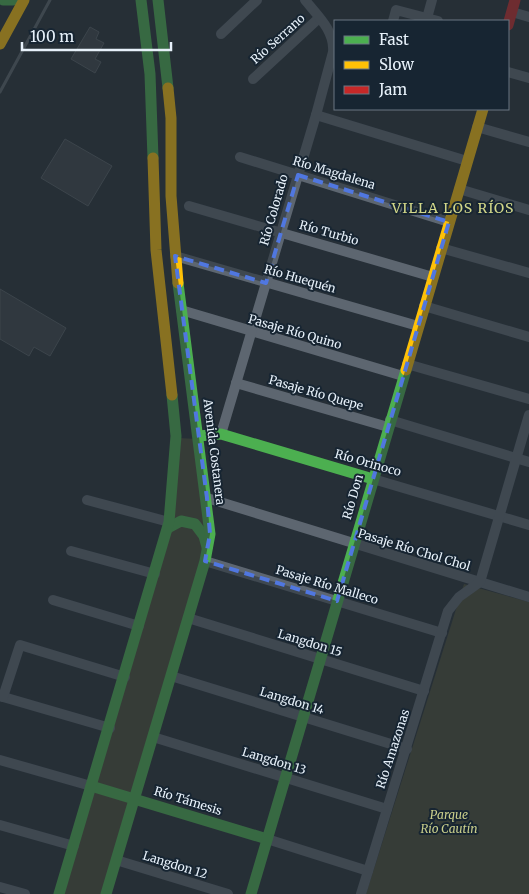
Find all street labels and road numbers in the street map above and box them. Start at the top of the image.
street label: Río Serrano [248,10,308,67]
street label: Río Magdalena [291,153,378,192]
street label: Río Colorado [256,173,291,247]
street label: Río Turbio [298,217,361,248]
street label: Río Huequén [262,261,338,296]
street label: Pasaje Río Quino [247,311,344,352]
street label: Pasaje Río Quepe [267,372,365,413]
street label: Avenida Costanera [200,397,229,506]
street label: Río Orinoco [333,446,403,479]
street label: Río Don [339,473,366,521]
street label: Pasaje Río Chol Chol [356,525,472,574]
street label: Pasaje Río Malleco [274,562,380,607]
street label: Langdon 15 [276,626,344,659]
street label: Langdon 14 [258,684,327,718]
street label: Río Amazonas [373,707,412,790]
street label: Langdon 13 [240,744,308,777]
street label: Río Támesis [152,783,224,818]
street label: Langdon 12 [141,848,209,881]

